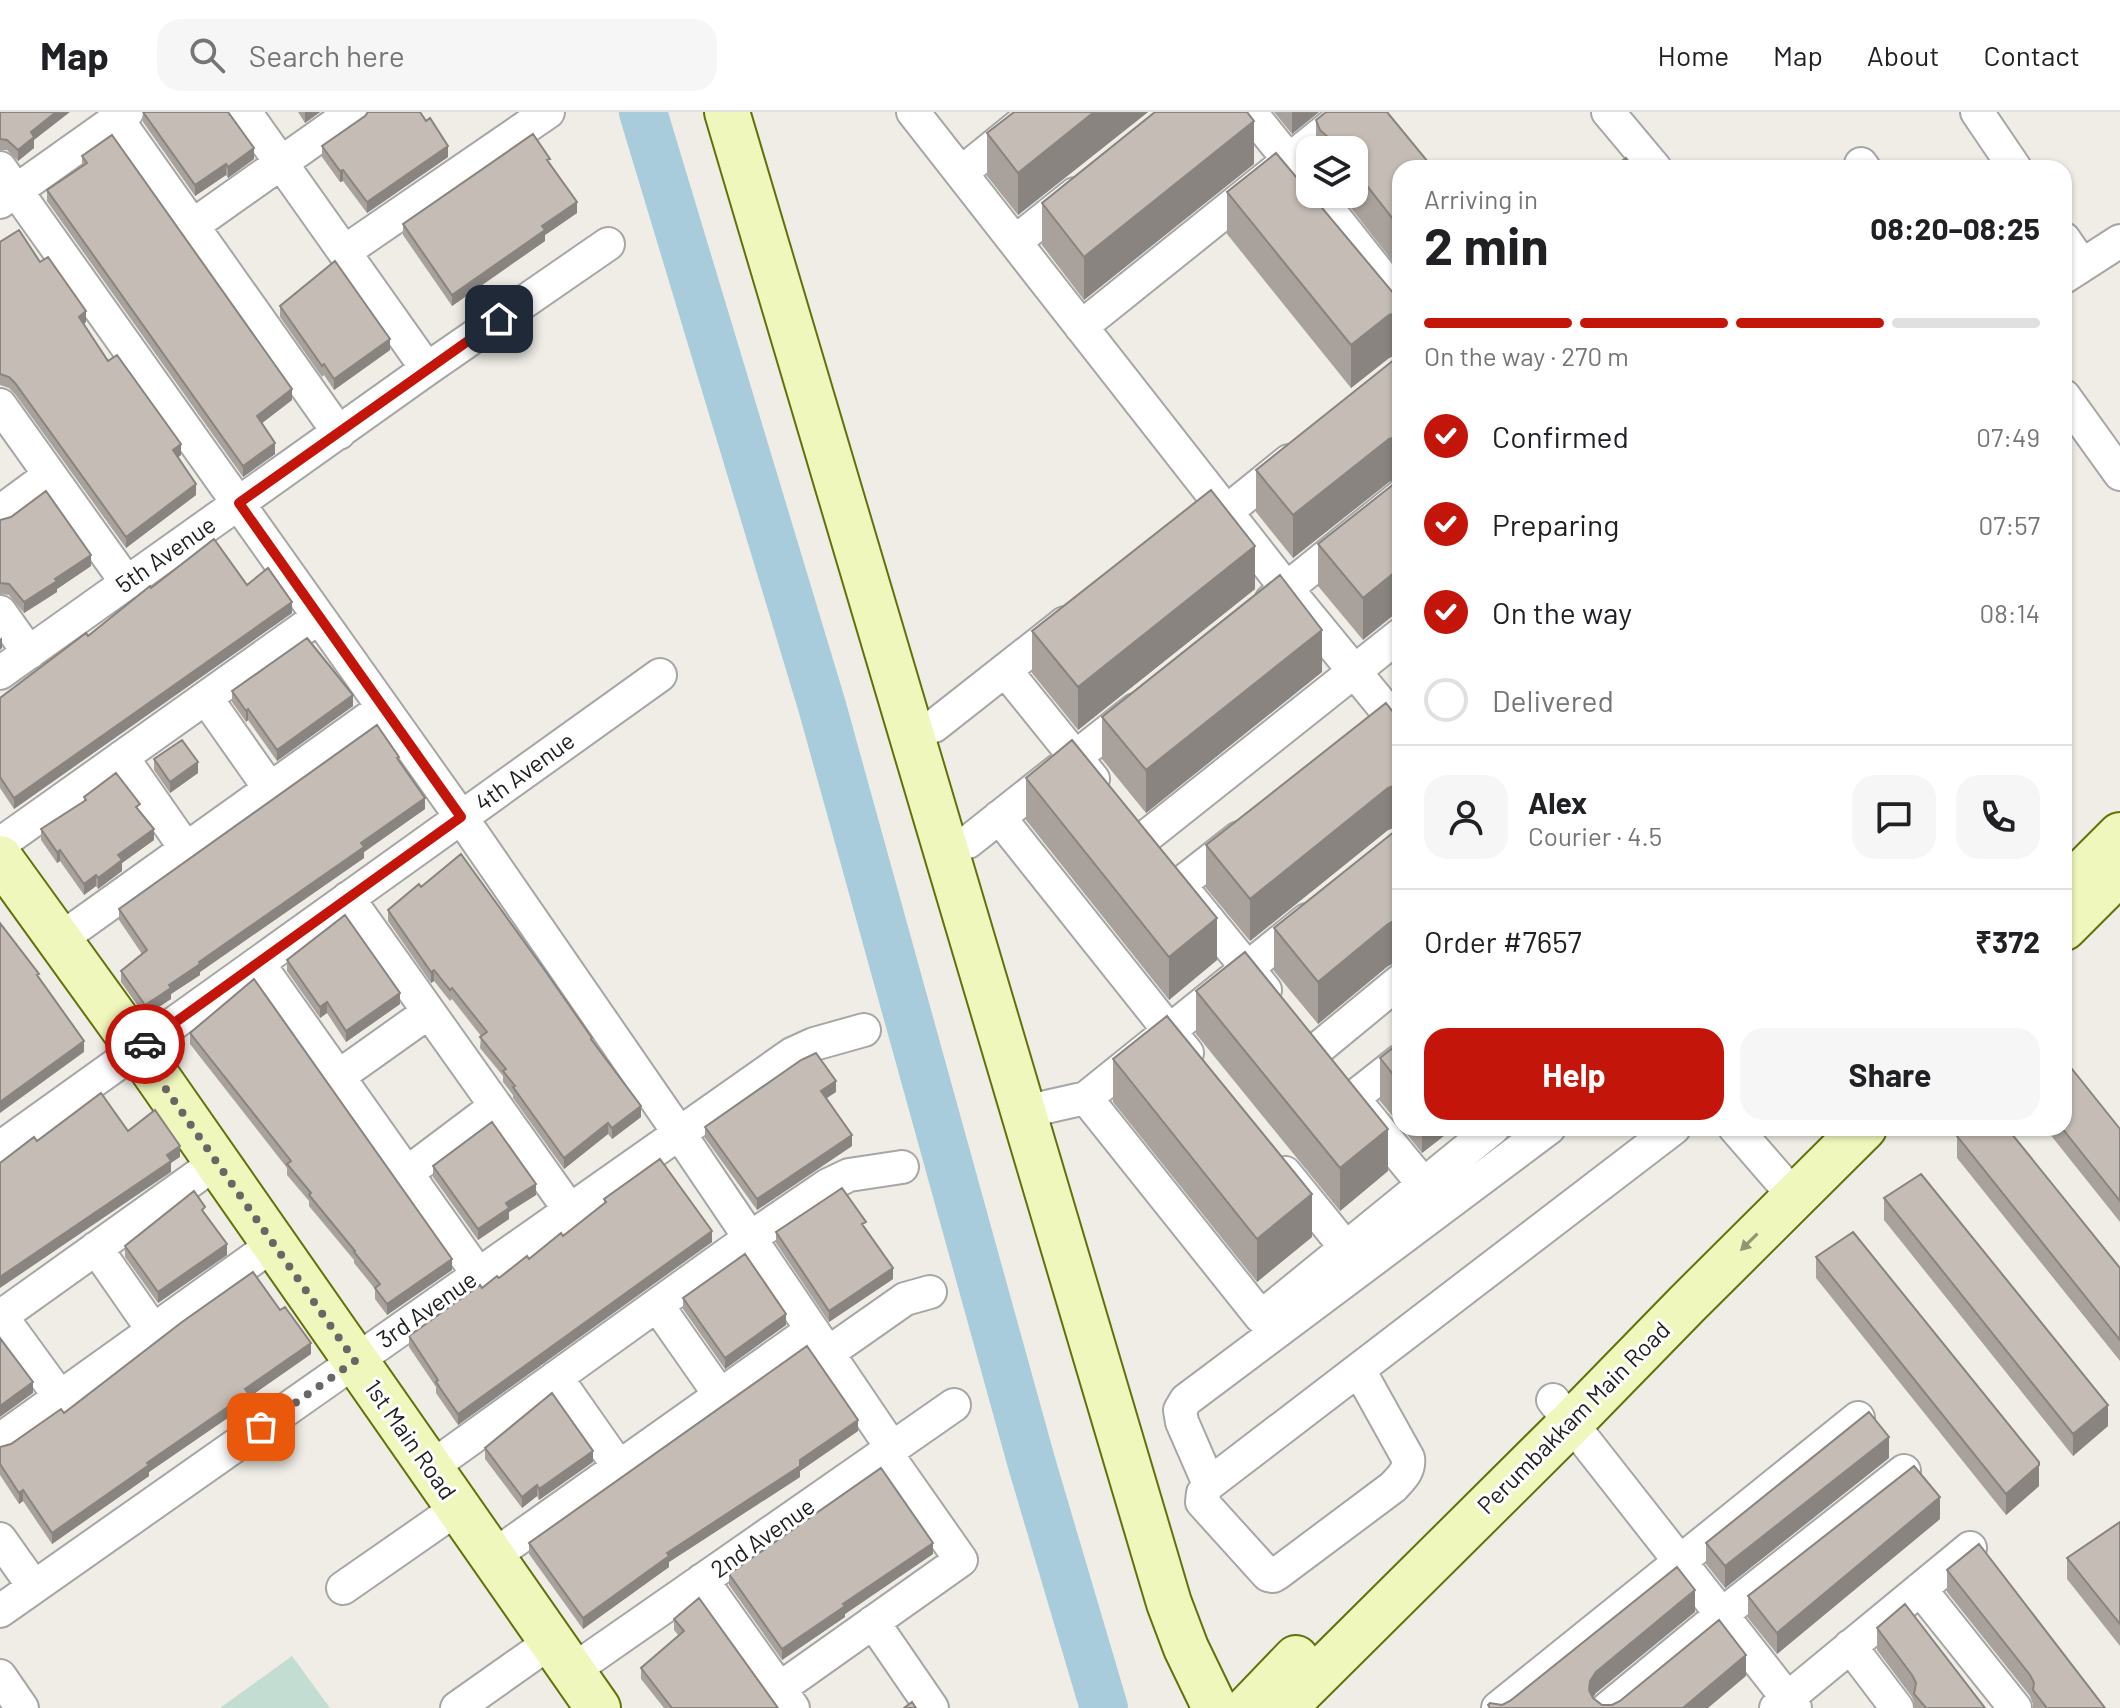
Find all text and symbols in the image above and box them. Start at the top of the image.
search box [157,19,717,91]
text: Map [40,32,109,78]
icon: search [185,33,229,77]
text: Search here [249,37,405,73]
text: Home [1658,38,1729,72]
text: Map [1773,38,1823,72]
text: About [1867,38,1939,72]
text: Contact [1983,38,2080,72]
map controls [1296,136,1368,208]
button: layers [1296,136,1368,208]
text: Arriving in [1424,183,1538,214]
text: 08:20–08:25 [1870,210,2040,246]
text: 2 min [1424,213,1549,275]
pin [465,285,533,353]
icon: home [477,297,521,341]
text: On the way · 270 m [1424,340,1629,371]
icon: check [1424,414,1468,458]
text: Confirmed [1492,418,1629,454]
text: 07:49 [1976,421,2040,452]
icon: check [1424,502,1468,546]
text: Preparing [1492,506,1619,542]
street label: 5th Avenue [110,509,221,599]
text: 07:57 [1979,509,2040,540]
icon: check [1424,590,1468,634]
text: On the way [1492,594,1632,630]
text: 08:14 [1980,597,2040,628]
text: Delivered [1492,682,1614,718]
street label: 4th Avenue [469,725,580,817]
button: person [1424,775,1508,859]
button: chat [1852,775,1936,859]
button: phone [1956,775,2040,859]
text: Alex [1528,784,1587,820]
text: Courier · 4.5 [1528,820,1662,851]
text: Order #7657 [1424,923,1582,959]
text: ₹372 [1975,923,2040,959]
courier [105,1004,185,1084]
icon: car [123,1022,167,1066]
button: Help [1424,1028,1724,1120]
button: Share [1740,1028,2040,1120]
one-way arrow [1740,1232,1759,1251]
street label: 3rd Avenue [371,1264,482,1354]
street label: Perumbakkam Main Road [1471,1315,1675,1519]
street label: 1st Main Road [359,1374,463,1505]
pin [227,1393,295,1461]
icon: bag [239,1405,283,1449]
street label: 2nd Avenue [705,1491,820,1583]

